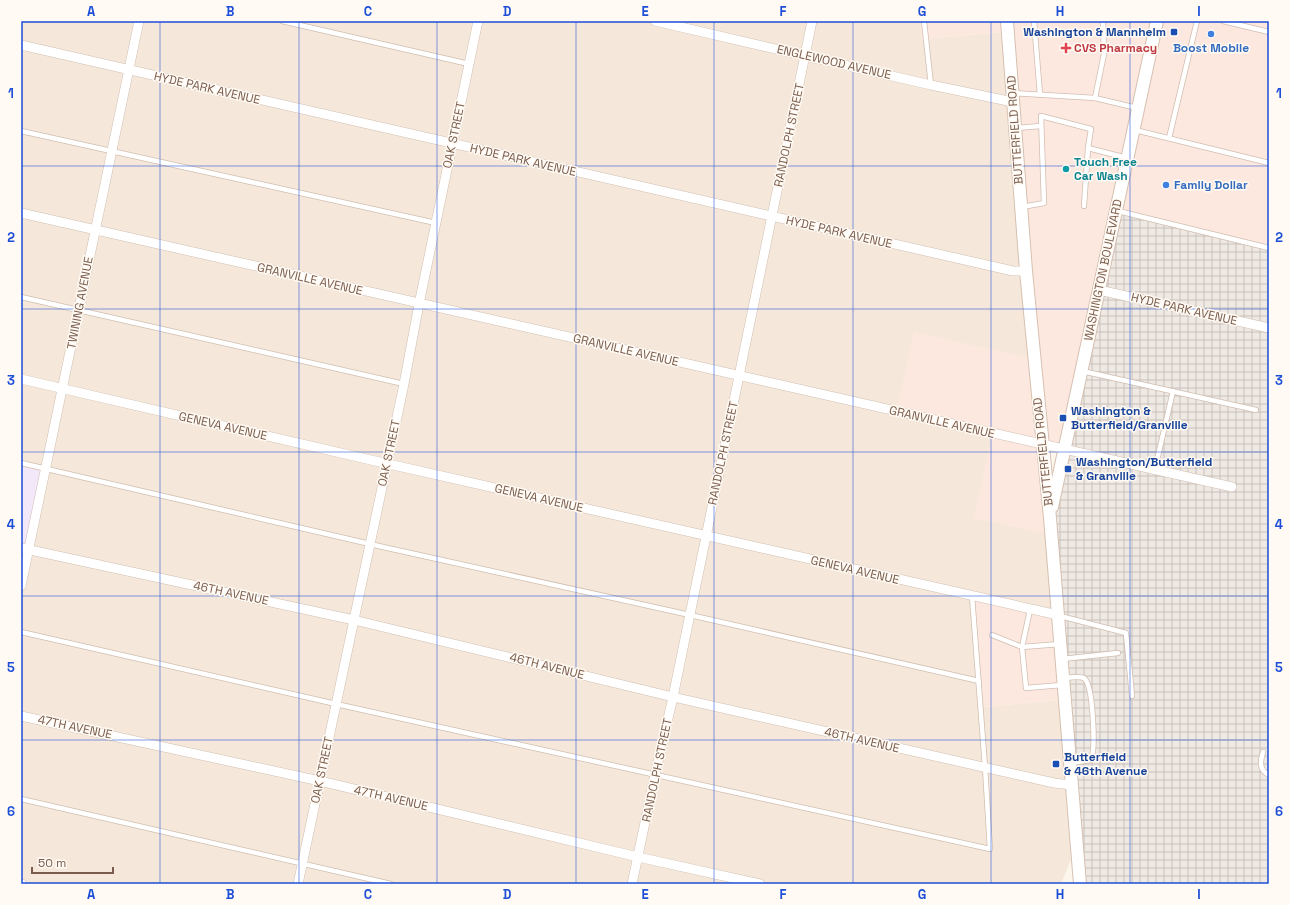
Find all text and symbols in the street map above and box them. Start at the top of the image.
text: A [87,3,96,20]
text: B [226,3,235,20]
text: C [364,3,372,20]
text: D [503,3,512,20]
text: E [641,3,649,20]
text: F [780,3,787,20]
text: G [918,3,926,20]
text: H [1056,3,1064,20]
text: I [1197,3,1201,20]
place label: Washington & Mannheim [1023,24,1166,40]
marker: Washington & Mannheim [1169,27,1179,37]
marker: Boost Mobile [1206,29,1216,39]
place label: CVS Pharmacy [1074,40,1157,56]
place label: Boost Mobile [1173,40,1249,56]
street label: ENGLEWOOD AVENUE [775,41,893,83]
marker: CVS Pharmacy [1061,43,1071,53]
street label: HYDE PARK AVENUE [152,68,262,108]
street label: BUTTERFIELD ROAD [1003,75,1027,185]
street label: RANDOLPH STREET [770,81,808,189]
text: 1 [8,85,14,102]
text: 1 [1276,85,1282,102]
street label: OAK STREET [439,100,469,170]
street label: HYDE PARK AVENUE [468,140,578,180]
place label: Touch Free Car Wash [1074,154,1137,184]
marker: Touch Free Car Wash [1061,164,1071,174]
place label: Family Dollar [1174,177,1248,193]
marker: Family Dollar [1161,180,1171,190]
street label: WASHINGTON BOULEVARD [1080,198,1126,342]
street label: HYDE PARK AVENUE [784,212,894,252]
text: 2 [7,229,15,246]
text: 2 [1275,229,1283,246]
street label: TWINING AVENUE [63,255,97,351]
street label: GRANVILLE AVENUE [256,259,365,299]
street label: HYDE PARK AVENUE [1129,289,1239,329]
street label: GRANVILLE AVENUE [572,330,681,370]
text: 3 [7,372,15,389]
text: 3 [1275,372,1283,389]
street label: BUTTERFIELD ROAD [1029,397,1057,507]
street label: RANDOLPH STREET [704,399,742,507]
street label: GRANVILLE AVENUE [888,402,997,442]
place label: Washington & Butterfield/Granville [1071,403,1188,433]
street label: GENEVA AVENUE [177,408,269,444]
marker: Washington & Butterfield/Granville [1058,413,1068,423]
street label: OAK STREET [374,418,404,488]
place label: Washington/Butterfield & Granville [1076,454,1212,484]
marker: Washington/Butterfield & Granville [1063,464,1073,474]
street label: GENEVA AVENUE [493,480,585,516]
text: 4 [7,516,15,533]
text: 4 [1275,516,1283,533]
street label: GENEVA AVENUE [809,552,901,588]
street label: 46TH AVENUE [192,577,270,609]
street label: 46TH AVENUE [508,649,586,683]
text: 5 [7,659,15,676]
text: 5 [1275,659,1283,676]
street label: 47TH AVENUE [36,711,114,743]
street label: RANDOLPH STREET [638,716,676,824]
street label: 46TH AVENUE [823,724,901,756]
street label: OAK STREET [307,735,337,805]
place label: Butterfield & 46th Avenue [1064,749,1147,779]
marker: Butterfield & 46th Avenue [1051,759,1061,769]
street label: 47TH AVENUE [352,782,430,814]
text: 6 [7,803,15,820]
text: 6 [1275,803,1283,820]
scale bar [32,849,113,875]
text: 50 m [38,855,66,871]
text: A [87,886,96,903]
text: B [226,886,235,903]
text: C [364,886,372,903]
text: D [503,886,512,903]
text: E [641,886,649,903]
text: F [780,886,787,903]
text: G [918,886,926,903]
text: H [1056,886,1064,903]
text: I [1197,886,1201,903]

